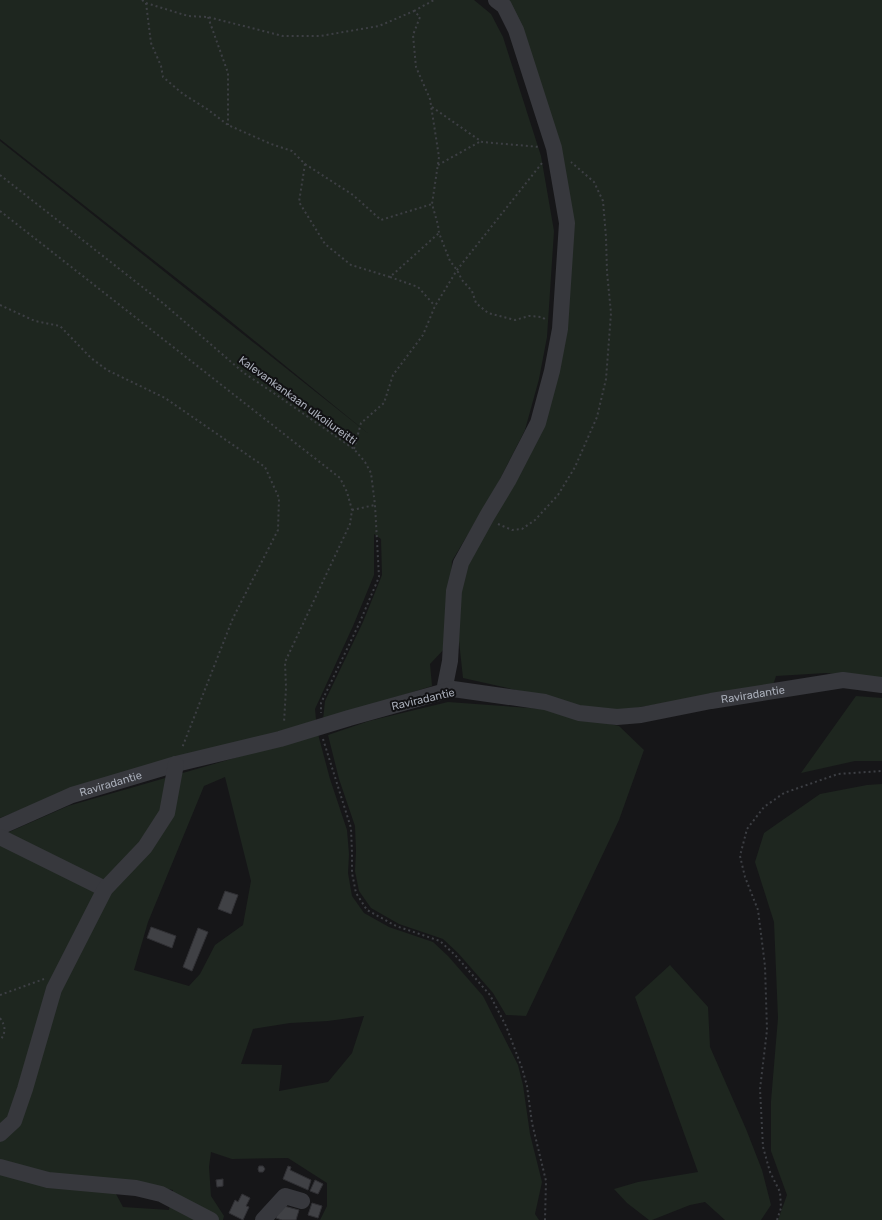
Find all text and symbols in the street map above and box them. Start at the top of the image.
street label: Kalevankankaan ulkoilureitti [236,353,359,448]
street label: Raviradantie [720,683,786,706]
street label: Raviradantie [390,686,456,713]
street label: Raviradantie [78,769,143,799]

